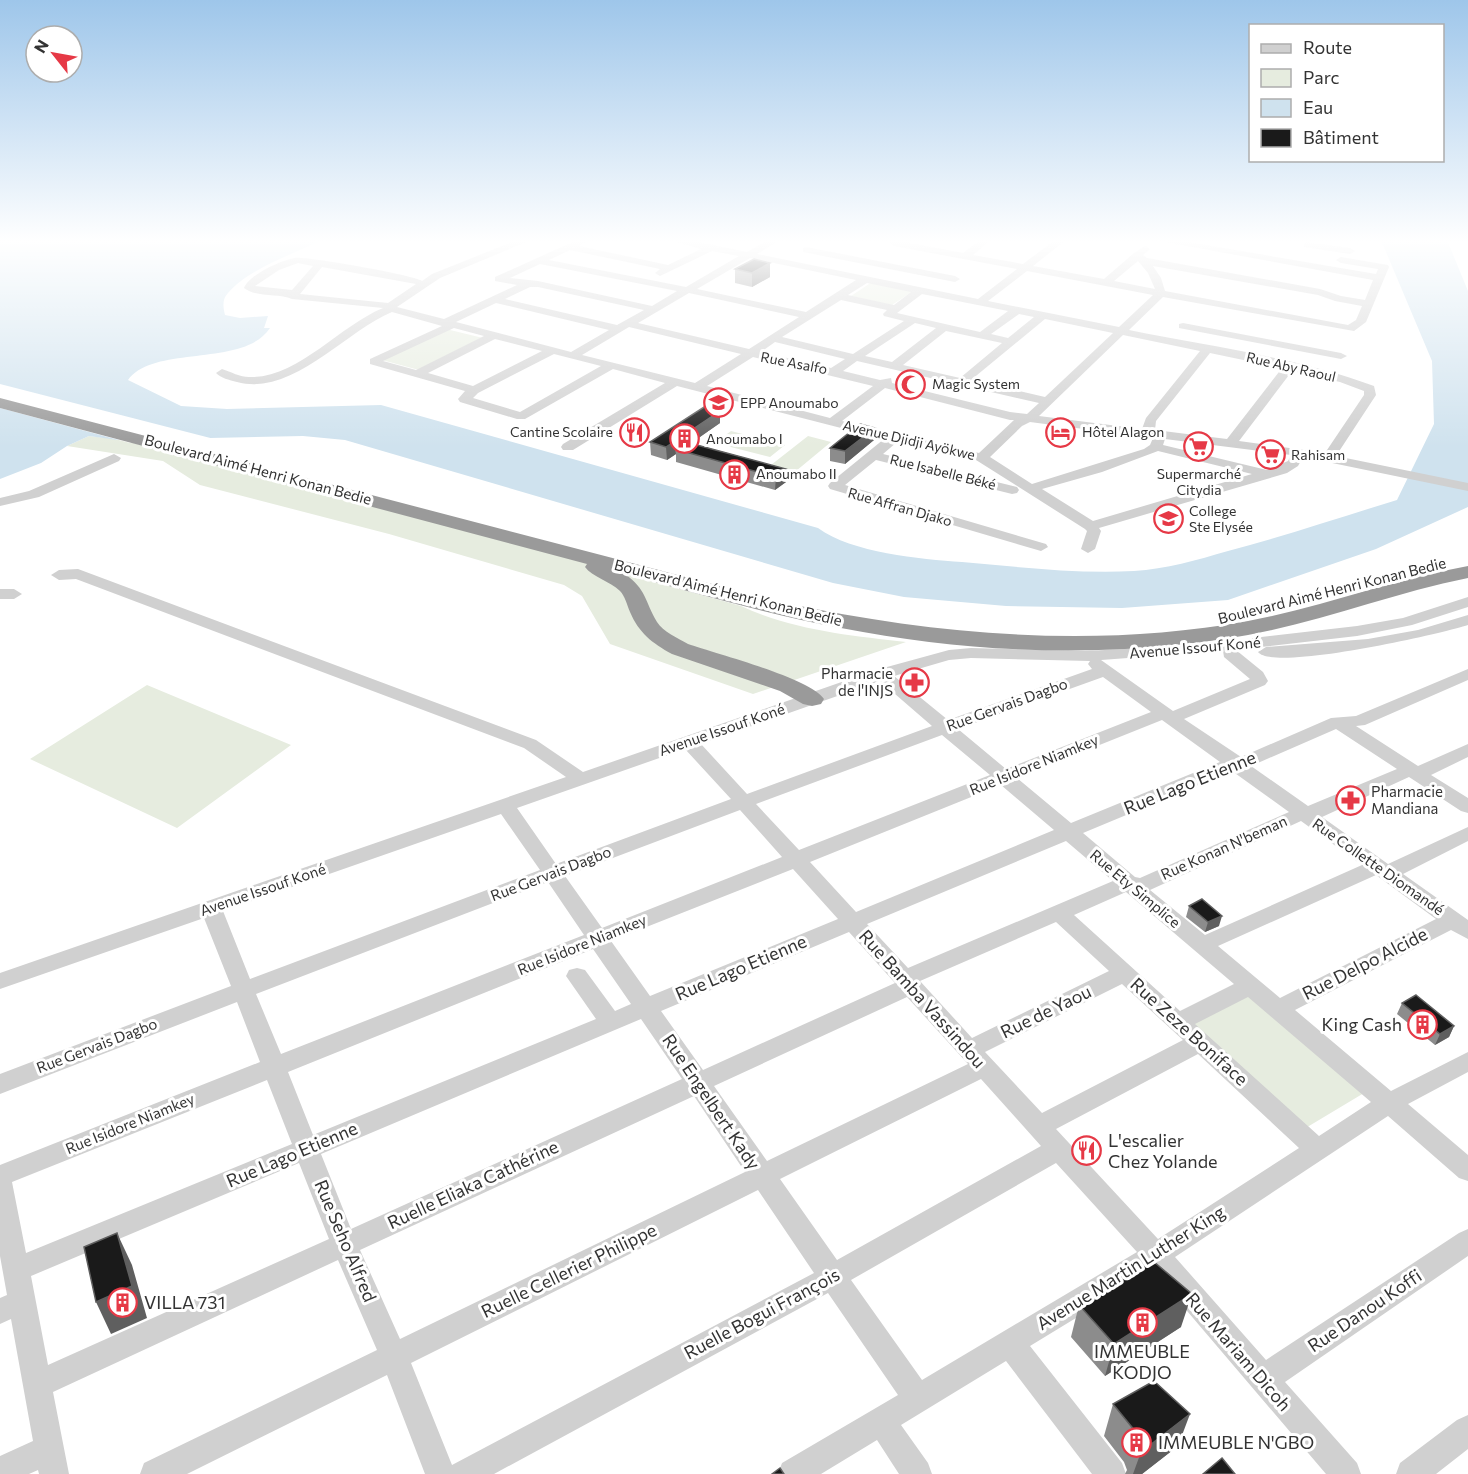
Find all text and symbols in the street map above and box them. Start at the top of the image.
north arrow [24,24,84,84]
legend [1249,24,1444,162]
text: N [29,36,52,56]
text: Route [1303,36,1352,58]
text: Parc [1303,66,1340,88]
text: Eau [1303,96,1333,118]
text: Bâtiment [1303,126,1379,148]
street label: Rue Asalfo [759,348,829,377]
street label: Rue Aby Raoul [1245,348,1337,385]
mosque icon: Magic System [895,368,927,400]
place label: Magic System [932,375,1020,392]
school or university icon: EPP Anoumabo [703,387,735,419]
place label: EPP Anoumabo [740,394,839,411]
restaurant icon: Cantine Scolaire [618,416,650,448]
street label: Avenue Djidji Ayökwe [841,416,977,463]
hotel icon: Hôtel Alagon [1045,416,1077,448]
place label: Cantine Scolaire [510,423,613,440]
building icon: Anoumabo I [669,423,701,455]
place label: Hôtel Alagon [1082,423,1164,440]
street label: Boulevard Aimé Henri Konan Bedie [143,430,374,508]
place label: Anoumabo I [706,430,783,447]
supermarket icon: Supermarché Citydia [1183,431,1215,463]
supermarket icon: Rahisam [1254,439,1286,471]
place label: Rahisam [1291,446,1345,463]
street label: Rue Isabelle Béké [888,450,998,493]
building icon: Anoumabo II [719,458,751,490]
place label: Anoumabo II [756,465,837,482]
place label: Supermarché Citydia [1157,465,1241,498]
street label: Rue Affran Djako [846,484,954,530]
place label: College Ste Elysée [1189,502,1253,535]
school or university icon: College Ste Elysée [1152,503,1184,535]
street label: Boulevard Aimé Henri Konan Bedie [1216,553,1448,627]
street label: Boulevard Aimé Henri Konan Bedie [612,555,844,629]
street label: Avenue Issouf Koné [1128,632,1261,662]
place label: Pharmacie de l'INJS [821,664,893,699]
pharmacy icon: Pharmacie de l'INJS [898,667,930,699]
street label: Rue Gervais Dagbo [944,674,1070,734]
street label: Avenue Issouf Koné [656,699,787,759]
street label: Rue Isidore Niamkey [967,730,1101,798]
street label: Rue Lago Etienne [1120,746,1259,819]
place label: Pharmacie Mandiana [1371,782,1443,817]
pharmacy icon: Pharmacie Mandiana [1334,785,1366,817]
street label: Rue Konan N'beman [1158,811,1289,883]
street label: Rue Collette Diomandé [1309,814,1448,919]
street label: Rue Gervais Dagbo [488,842,614,904]
street label: Rue Ety Simplice [1087,845,1184,931]
street label: Avenue Issouf Koné [197,859,328,919]
street label: Rue Isidore Niamkey [515,910,649,978]
street label: Rue Delpo Alcide [1298,922,1431,1004]
street label: Rue Bamba Vassindou [855,925,991,1072]
street label: Rue Lago Etienne [672,929,810,1005]
street label: Rue Zeze Boniface [1126,973,1253,1090]
street label: Rue de Yaou [996,980,1095,1043]
building icon: King Cash [1407,1009,1439,1041]
place label: King Cash [1322,1013,1402,1035]
street label: Rue Gervais Dagbo [34,1014,160,1076]
street label: Rue Engelbert Kady [658,1029,765,1173]
street label: Rue Isidore Niamkey [63,1089,197,1157]
street label: Rue Lago Etienne [223,1116,361,1192]
place label: L'escalier Chez Yolande [1108,1129,1218,1172]
street label: Ruelle Eliaka Cathérine [384,1135,562,1233]
restaurant icon: L'escalier Chez Yolande [1071,1135,1103,1167]
street label: Rue Seho Alfred [310,1176,382,1305]
street label: Avenue Martin Luther King [1032,1200,1229,1334]
street label: Ruelle Cellerier Philippe [477,1218,660,1322]
street label: Ruelle Bogui François [680,1263,843,1363]
street label: Rue Danou Koffi [1303,1264,1426,1356]
building icon: VILLA 731 [107,1287,139,1319]
street label: Rue Mariam Dicoh [1181,1288,1296,1415]
place label: VILLA 731 [144,1291,225,1313]
building icon: IMMEUBLE KODJO [1126,1307,1158,1339]
place label: IMMEUBLE KODJO [1094,1340,1190,1383]
building icon: IMMEUBLE N'GBO [1121,1427,1153,1459]
place label: IMMEUBLE N'GBO [1158,1431,1314,1453]

